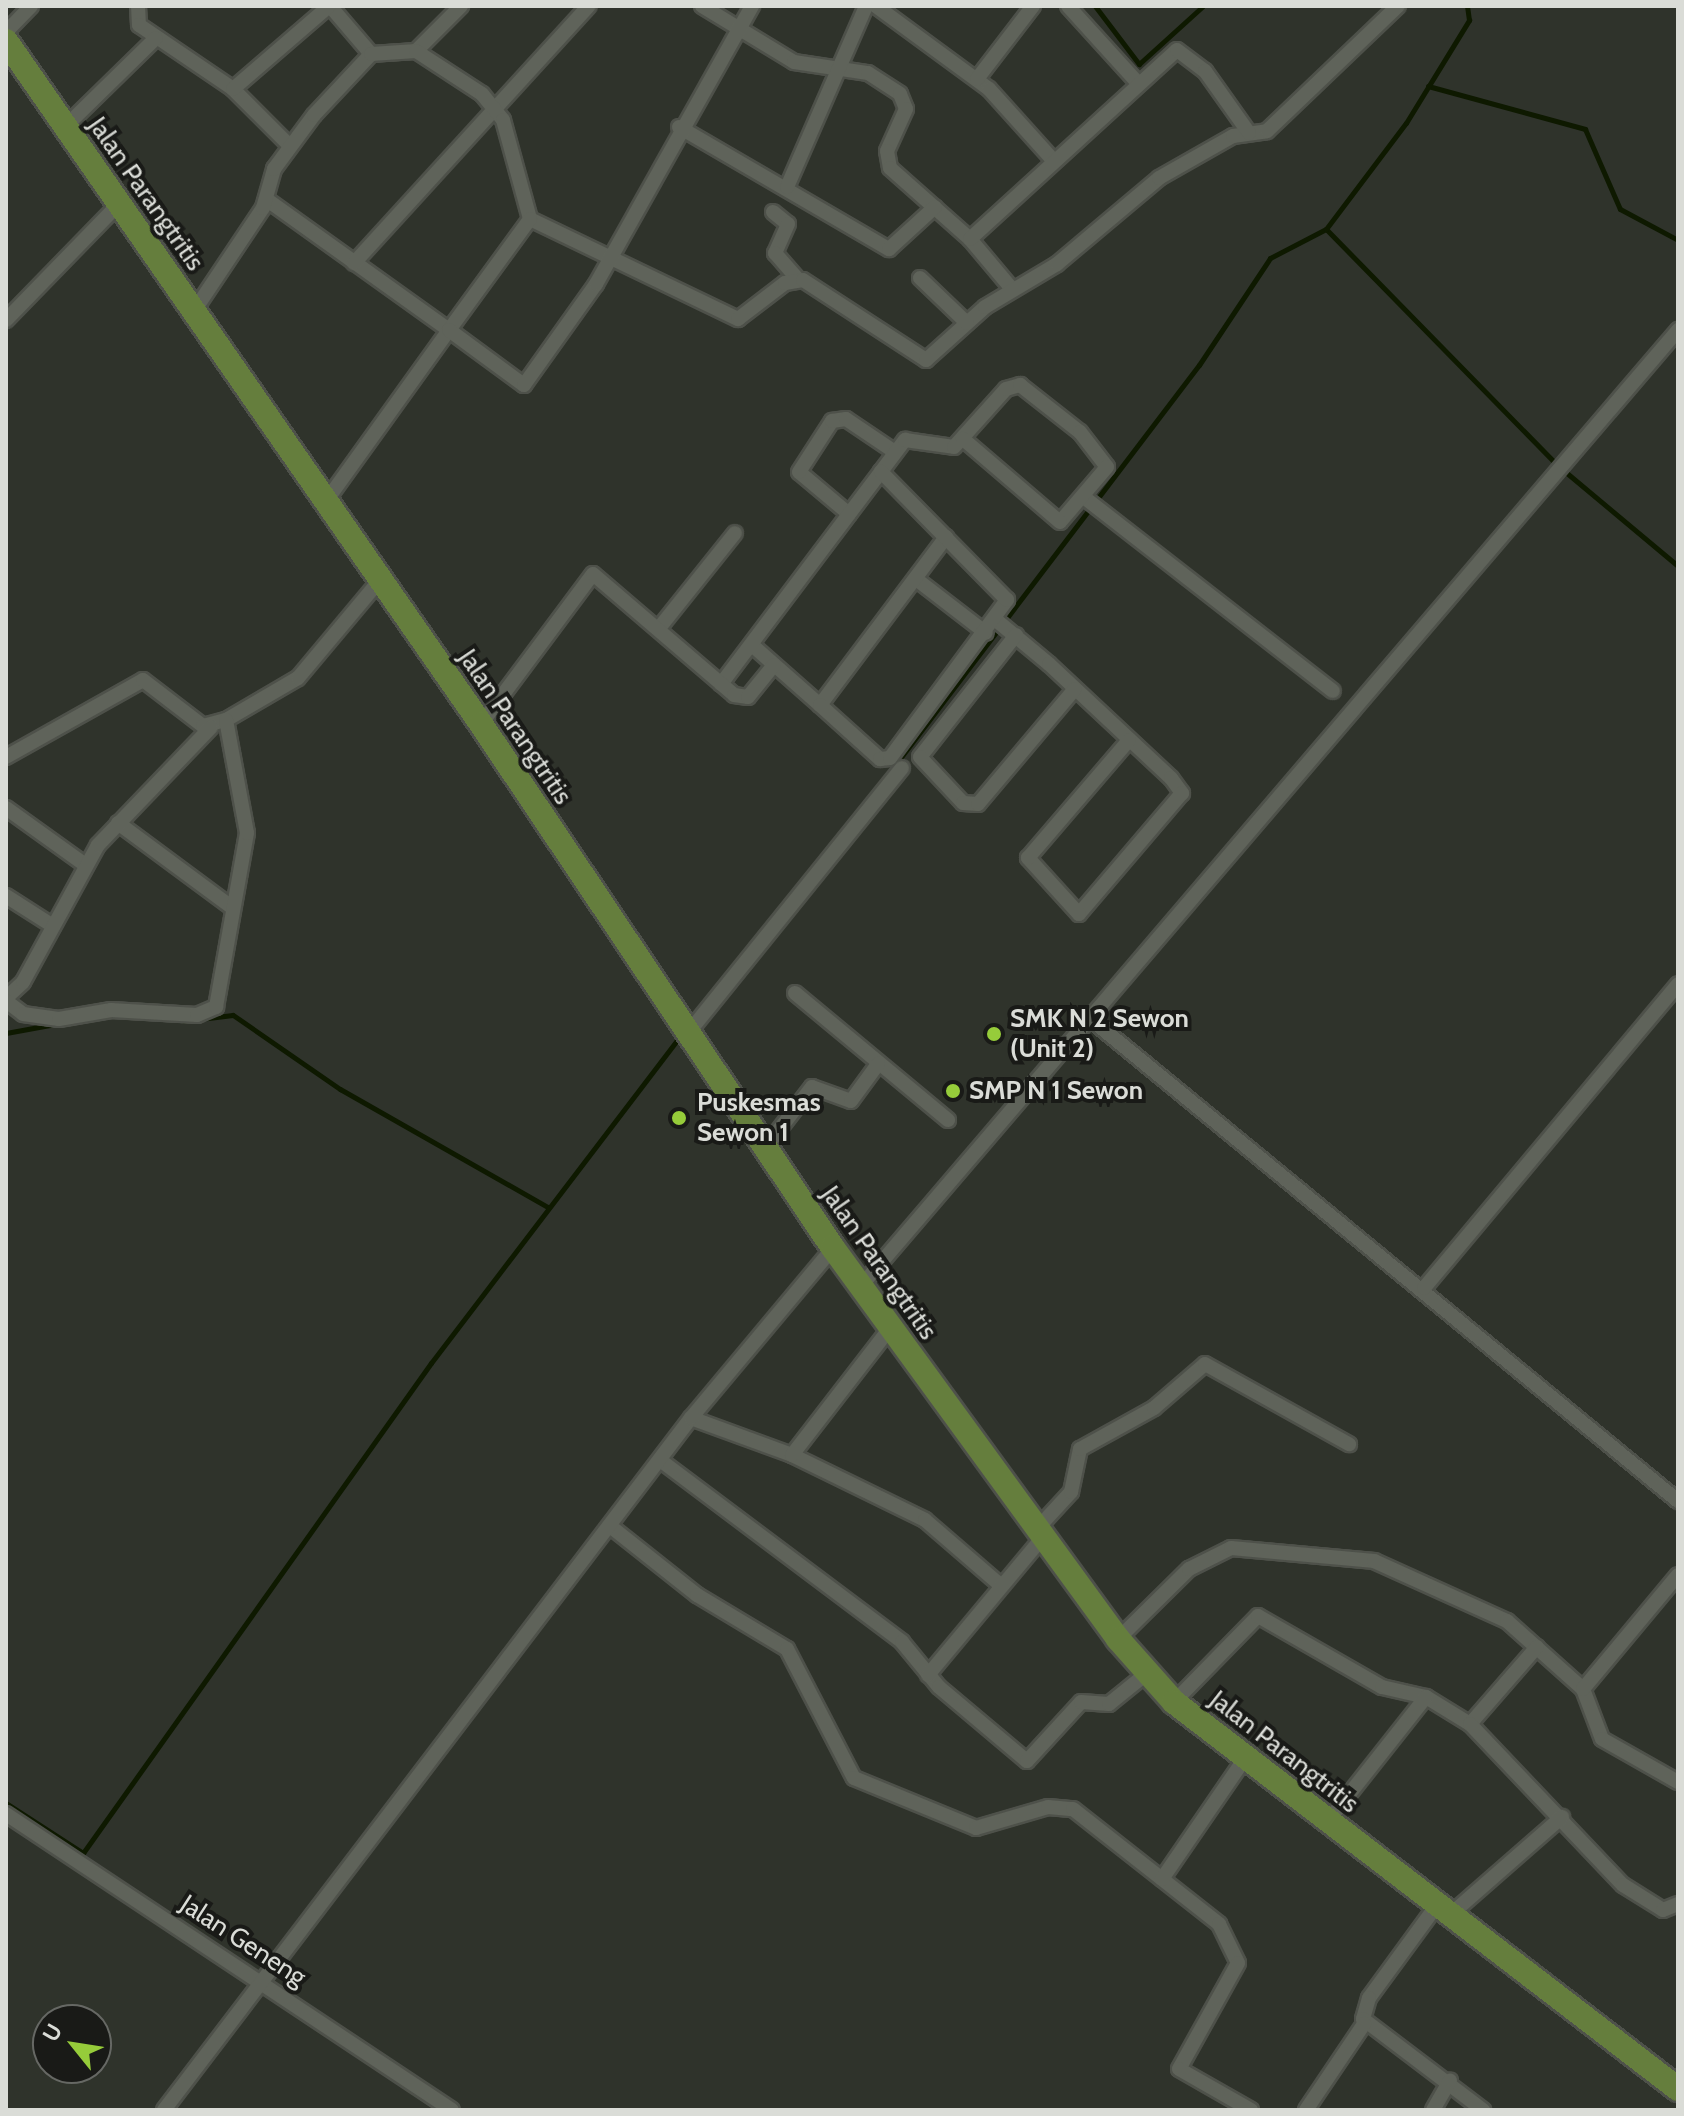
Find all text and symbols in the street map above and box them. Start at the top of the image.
street label: Jalan Parangtritis [81,111,211,277]
street label: Jalan Parangtritis [452,644,578,810]
place label: SMK N 2 Sewon (Unit 2) [1010,1003,1189,1064]
marker: SMK N 2 Sewon (Unit 2) [985,1025,1003,1043]
place label: SMP N 1 Sewon [969,1075,1143,1107]
marker: SMP N 1 Sewon [944,1082,962,1100]
place label: Puskesmas Sewon 1 [697,1087,821,1148]
marker: Puskesmas Sewon 1 [668,1107,690,1129]
street label: Jalan Parangtritis [814,1180,944,1346]
street label: Jalan Parangtritis [1203,1684,1365,1820]
street label: Jalan Geneng [174,1889,312,1993]
north arrow [32,2004,112,2084]
text: U [37,2019,68,2046]

